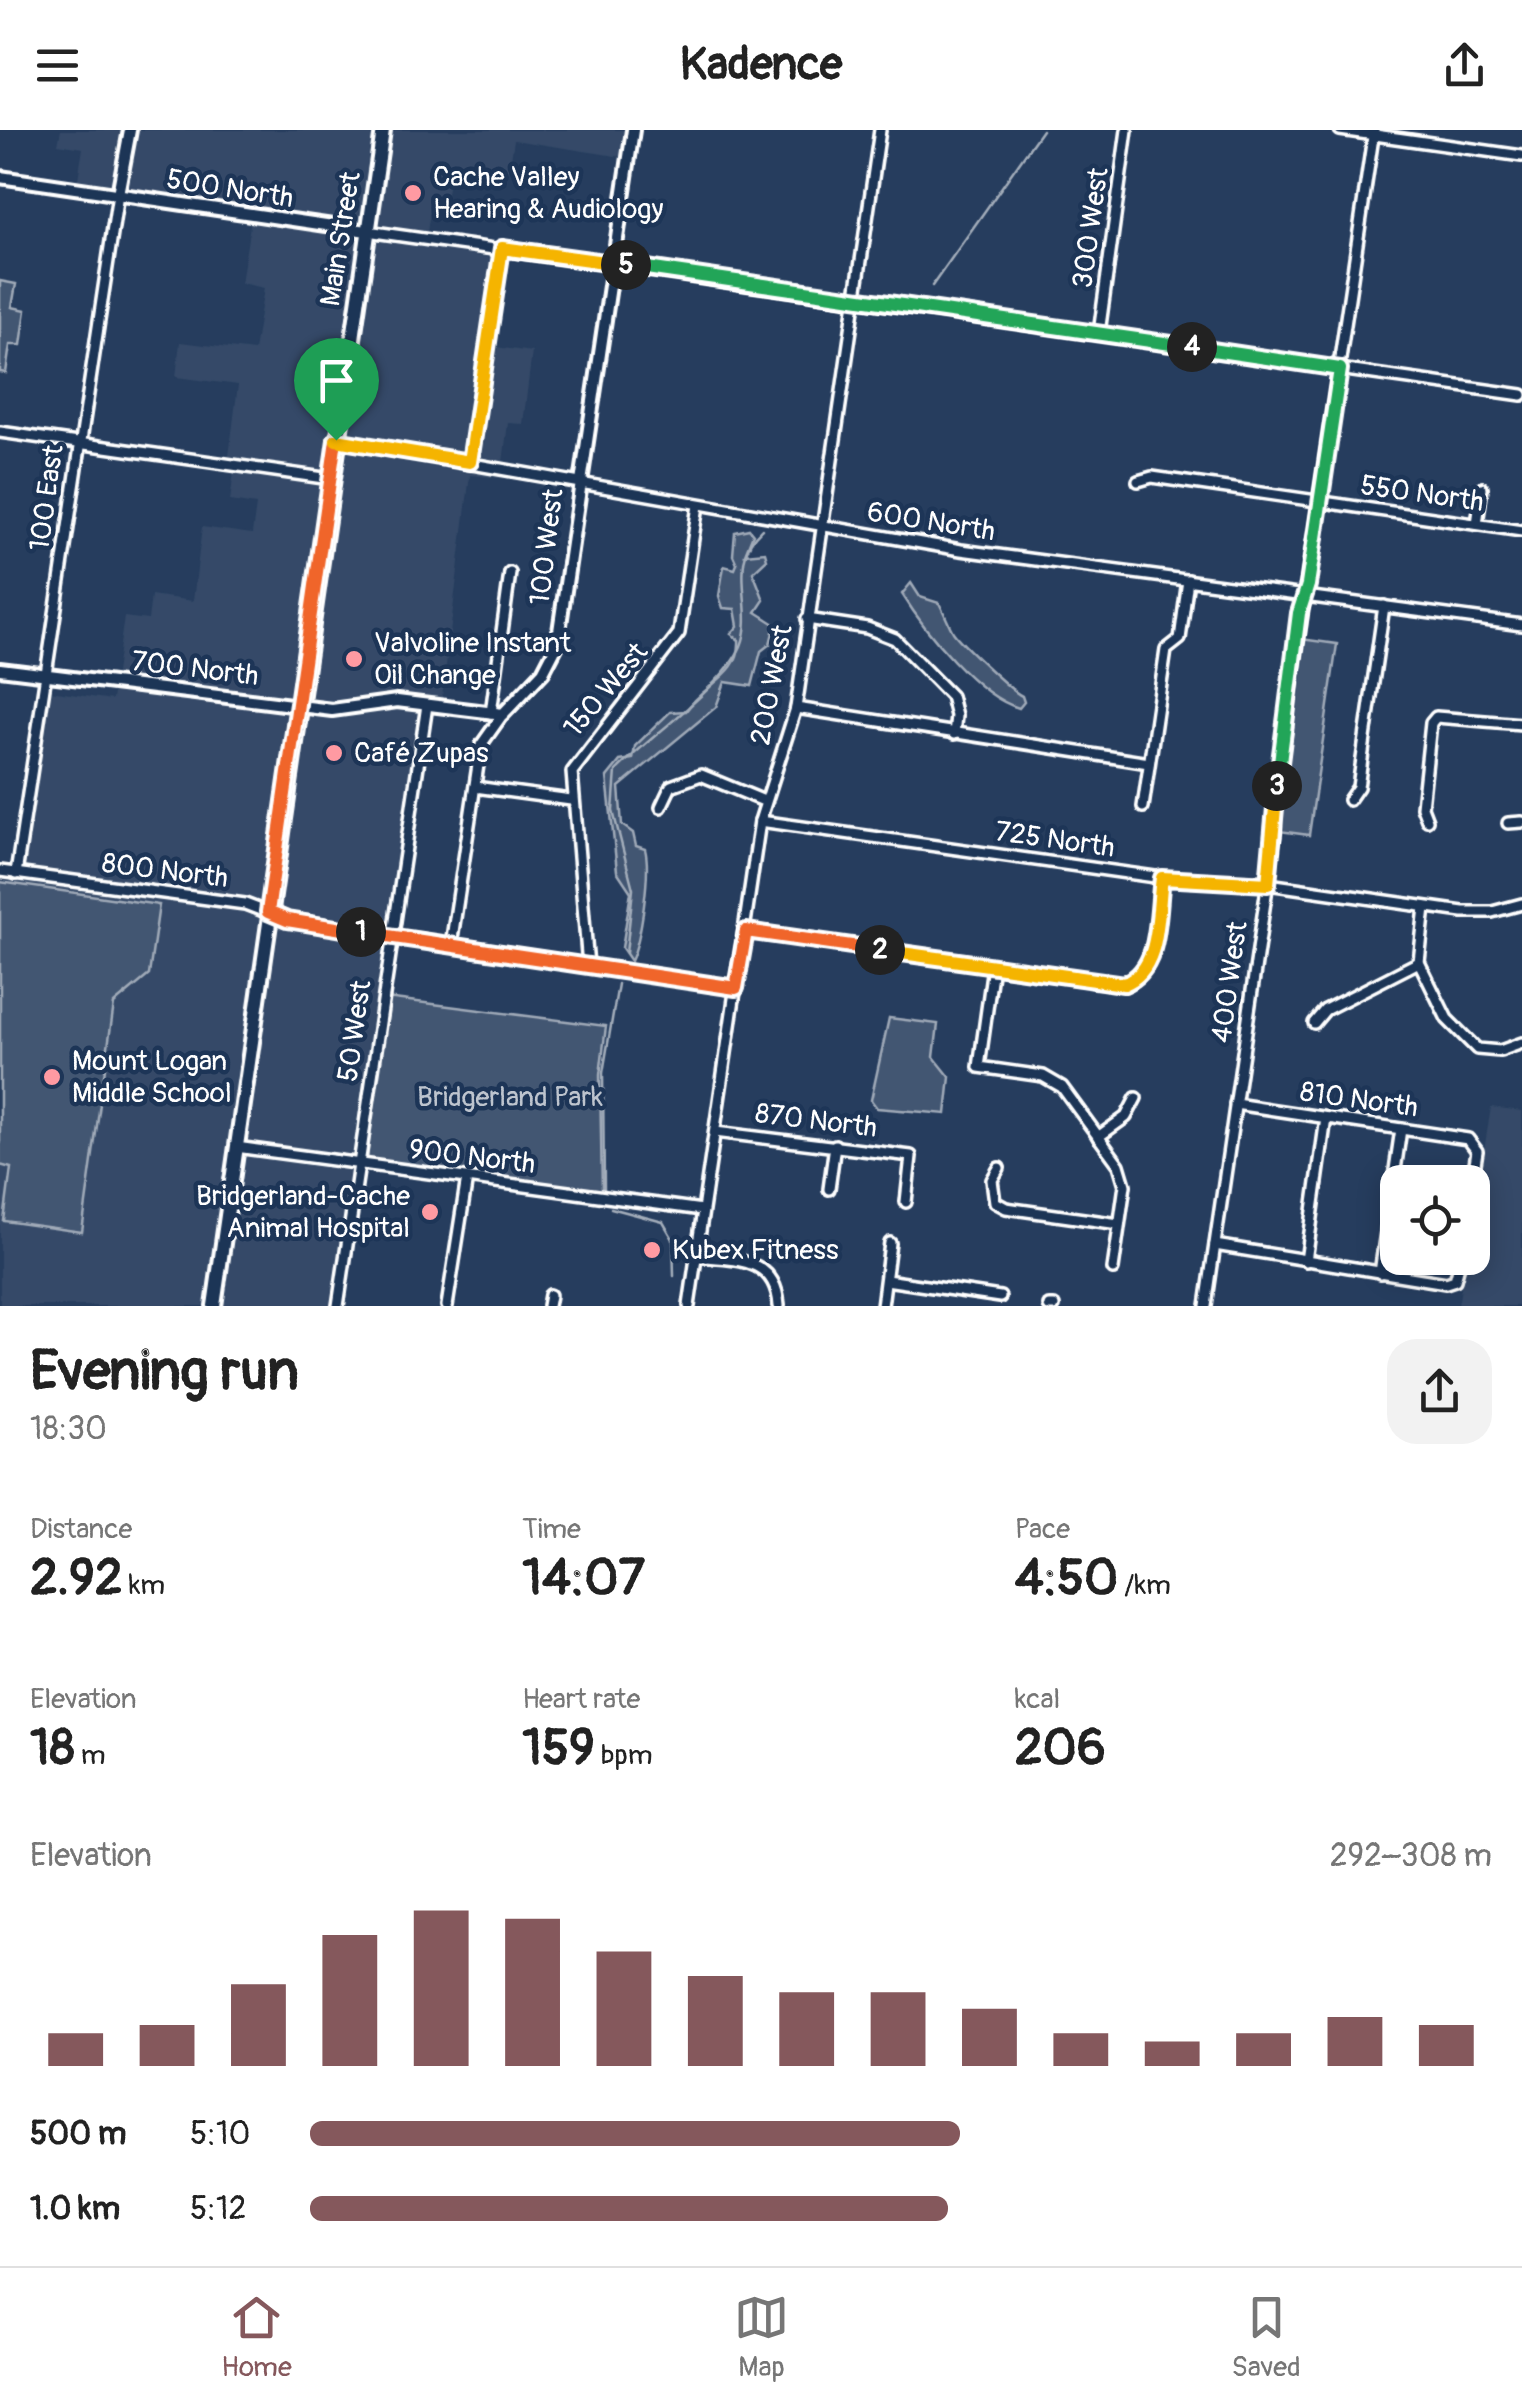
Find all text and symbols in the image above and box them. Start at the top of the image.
text: Kadence [680,37,842,93]
icon: menu [30,38,85,93]
icon: share [1437,38,1492,93]
place label: Cache Valley Hearing & Audiology [433,160,663,227]
street label: 500 North [164,162,296,216]
street label: 300 West [1065,165,1117,291]
street label: Main Street [313,169,369,309]
marker: Cache Valley Hearing & Audiology [402,182,424,204]
pin: 5 [601,240,651,290]
text: 5 [618,247,634,282]
pin: 4 [1167,322,1217,372]
text: 4 [1184,329,1200,364]
pin [294,338,379,441]
icon: arrive [309,353,364,408]
street label: 100 East [22,442,72,553]
street label: 550 North [1358,468,1486,520]
street label: 100 West [523,486,572,607]
street label: 600 North [865,495,997,549]
street label: 200 West [743,621,801,748]
place label: Valvoline Instant Oil Change [374,626,572,693]
street label: 150 West [556,635,656,744]
street label: 700 North [130,644,260,694]
marker: Valvoline Instant Oil Change [343,648,365,670]
place label: Café Zupas [354,736,489,771]
marker: Café Zupas [323,742,345,764]
pin: 3 [1252,761,1302,811]
text: 3 [1269,768,1285,803]
street label: 725 North [993,814,1117,866]
street label: 800 North [100,846,230,896]
pin: 1 [336,907,386,957]
text: 1 [356,914,366,949]
street label: 400 West [1204,918,1256,1045]
pin: 2 [855,925,905,975]
text: 2 [872,932,888,967]
street label: 50 West [331,977,380,1084]
place label: Mount Logan Middle School [72,1044,232,1111]
marker: Mount Logan Middle School [41,1066,63,1088]
street label: 810 North [1298,1074,1420,1126]
park label: Bridgerland Park [417,1080,603,1115]
street label: 870 North [753,1096,879,1146]
street label: 900 North [407,1132,537,1182]
map controls [1380,1165,1490,1275]
button: locate [1380,1165,1490,1275]
place label: Bridgerland-Cache Animal Hospital [196,1179,410,1246]
marker: Bridgerland-Cache Animal Hospital [419,1201,441,1223]
place label: Kubex Fitness [672,1233,839,1268]
marker: Kubex Fitness [641,1239,663,1261]
text: Evening run [30,1337,299,1406]
button: share [1387,1339,1492,1444]
text: 18:30 [30,1409,107,1449]
text: Distance [30,1512,132,1547]
text: Time [522,1512,581,1547]
text: Pace [1015,1512,1070,1547]
text: 2.92 [30,1547,123,1610]
text: 14:07 [522,1547,645,1610]
text: 4:50 [1015,1547,1118,1610]
text: km [123,1568,165,1603]
text: /km [1118,1568,1171,1603]
text: Elevation [30,1682,137,1717]
text: Heart rate [522,1682,640,1717]
text: kcal [1015,1682,1060,1717]
text: 18 [30,1717,75,1780]
text: 159 [522,1717,595,1780]
text: 206 [1015,1717,1106,1780]
text: m [75,1738,106,1773]
text: bpm [595,1738,653,1773]
text: Elevation [30,1836,152,1876]
text: 292–308 m [1330,1836,1492,1876]
text: 500 m [30,2114,126,2154]
text: 5:10 [190,2114,250,2154]
text: 1.0 km [30,2189,120,2229]
text: 5:12 [190,2189,246,2229]
tab: Home [221,2290,292,2385]
tab: Map [734,2290,789,2385]
tab: Saved [1231,2290,1301,2385]

